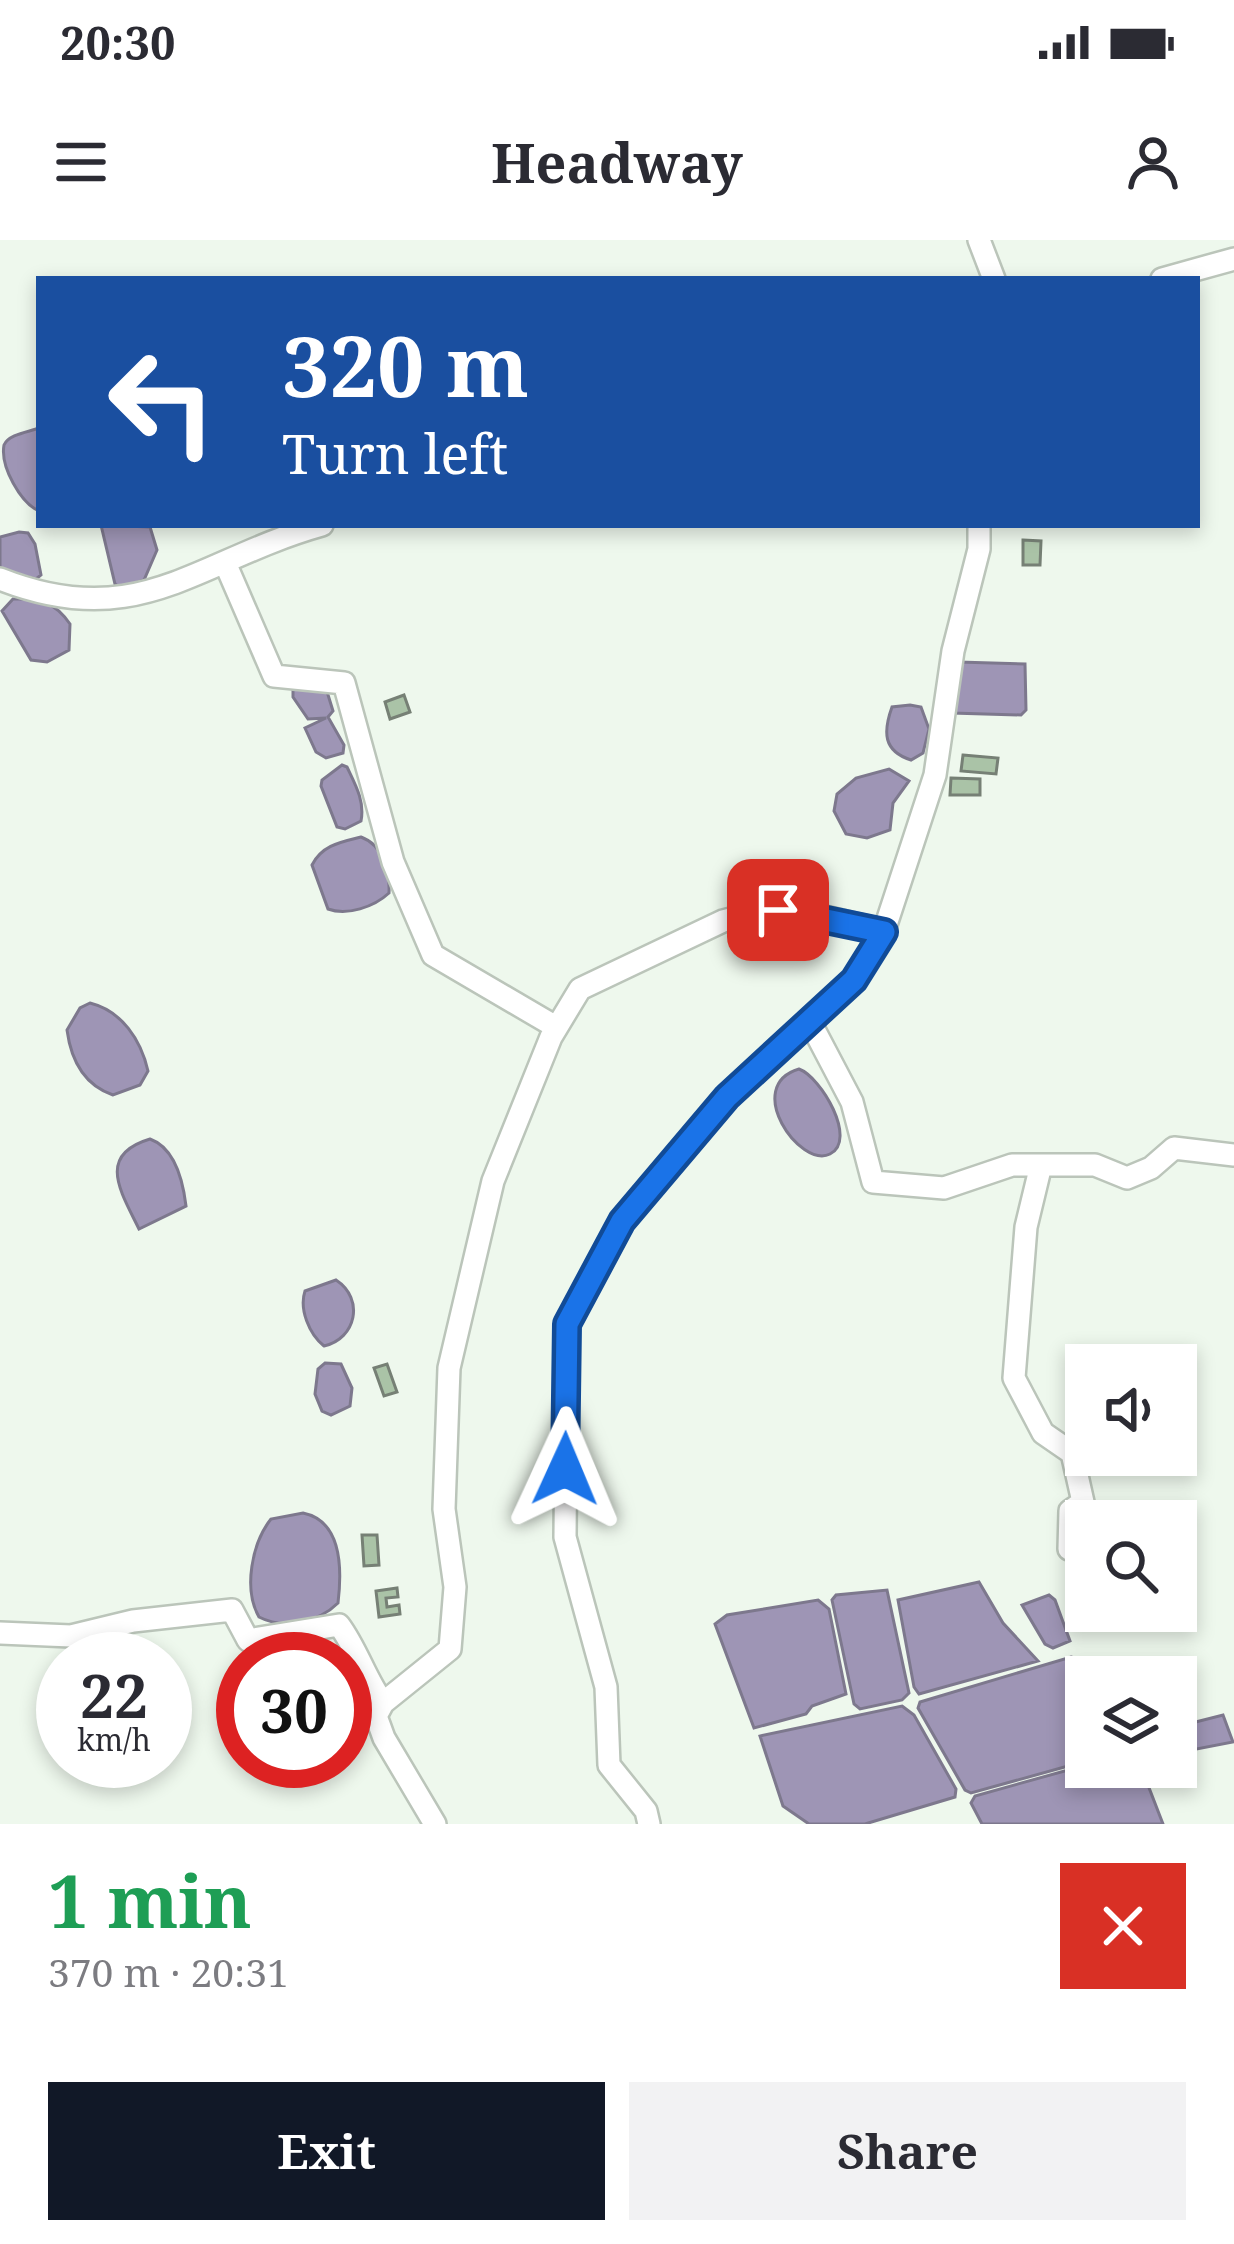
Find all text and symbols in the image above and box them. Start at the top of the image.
text: 20:30 [60,12,175,73]
text: Headway [491,125,743,199]
icon: menu [48,129,114,195]
icon: person [1120,129,1186,195]
text: 320 m [282,307,529,422]
icon: left [84,324,240,480]
text: Turn left [282,416,508,490]
pin [727,859,829,961]
icon: arrive [745,877,811,943]
map controls [1065,1344,1197,1788]
button: sound [1065,1344,1197,1476]
position arrow [502,1406,628,1532]
button: search [1065,1500,1197,1632]
speed limit sign: 30 [216,1632,372,1788]
text: 22 [80,1654,148,1736]
button: layers [1065,1656,1197,1788]
text: km/h [77,1719,151,1760]
text: 1 min [48,1851,252,1949]
button: close [1060,1863,1186,1989]
text: 370 m · 20:31 [48,1945,289,1998]
button: Exit [48,2082,605,2220]
button: Share [629,2082,1186,2220]

